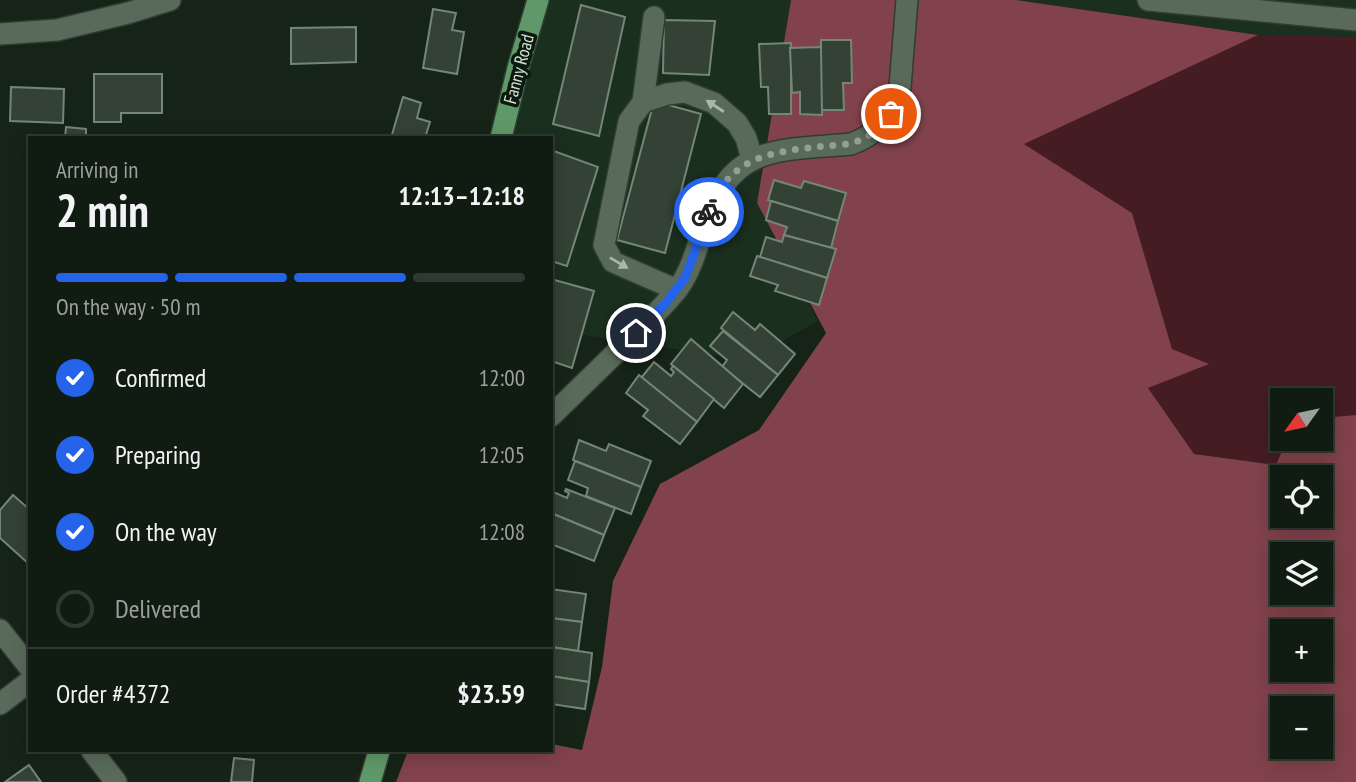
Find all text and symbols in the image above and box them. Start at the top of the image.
street label: Fanny Road [498,31,539,106]
pin [861,84,921,144]
icon: bag [872,95,910,133]
one-way arrow [705,99,724,112]
text: Arriving in [56,155,138,184]
courier [674,177,744,247]
text: 12:13–12:18 [398,179,525,212]
text: 2 min [56,180,149,240]
icon: bike [690,193,728,231]
one-way arrow [610,257,629,269]
text: On the way · 50 m [56,292,200,321]
pin [606,303,666,363]
icon: home [617,314,655,352]
icon: check [56,359,94,397]
text: Confirmed [115,361,206,394]
text: 12:00 [479,363,525,392]
north arrow [1270,388,1334,452]
map controls [1270,388,1333,759]
icon: check [56,436,94,474]
text: Preparing [115,438,201,471]
text: 12:05 [479,440,525,469]
button: locate [1270,465,1333,528]
icon: check [56,513,94,551]
text: On the way [115,515,217,548]
text: 12:08 [479,517,525,546]
button: layers [1270,542,1333,605]
text: Delivered [115,592,201,625]
button: + [1270,619,1333,682]
text: Order #4372 [56,677,171,710]
text: $23.59 [457,677,525,710]
button: − [1270,696,1333,759]

